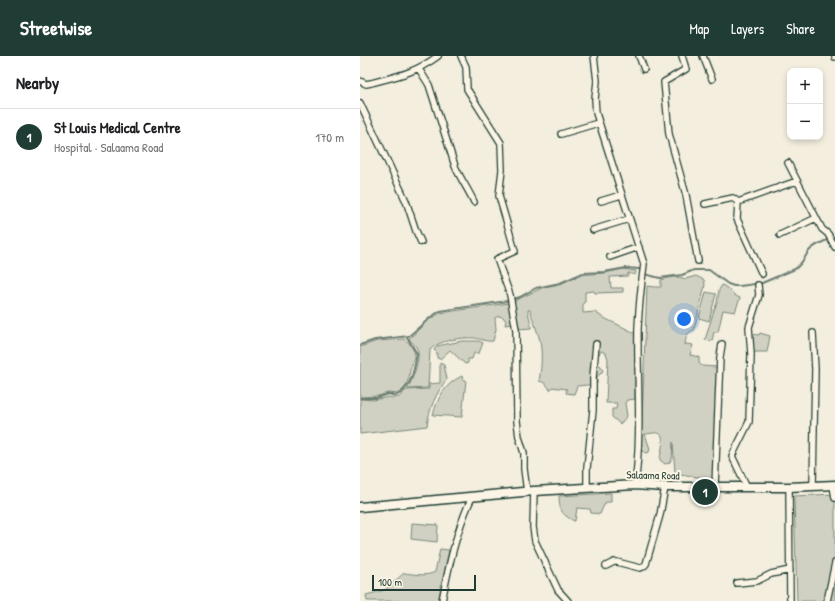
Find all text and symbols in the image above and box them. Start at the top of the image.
text: Streetwise [20,15,92,41]
text: Map [689,19,709,38]
text: Layers [731,19,764,38]
text: Share [786,19,815,38]
map controls [787,68,823,140]
button: + [787,68,823,104]
text: Nearby [16,71,59,94]
button: − [787,104,823,140]
text: St Louis Medical Centre [54,117,181,138]
text: 1 [27,128,31,146]
text: 170 m [315,128,344,146]
text: Hospital · Salaama Road [54,138,163,156]
your location [674,309,694,329]
street label: Salaama Road [626,468,680,482]
pin: 1 [692,477,718,507]
scale bar [372,573,476,592]
text: 100 m [378,575,402,589]

